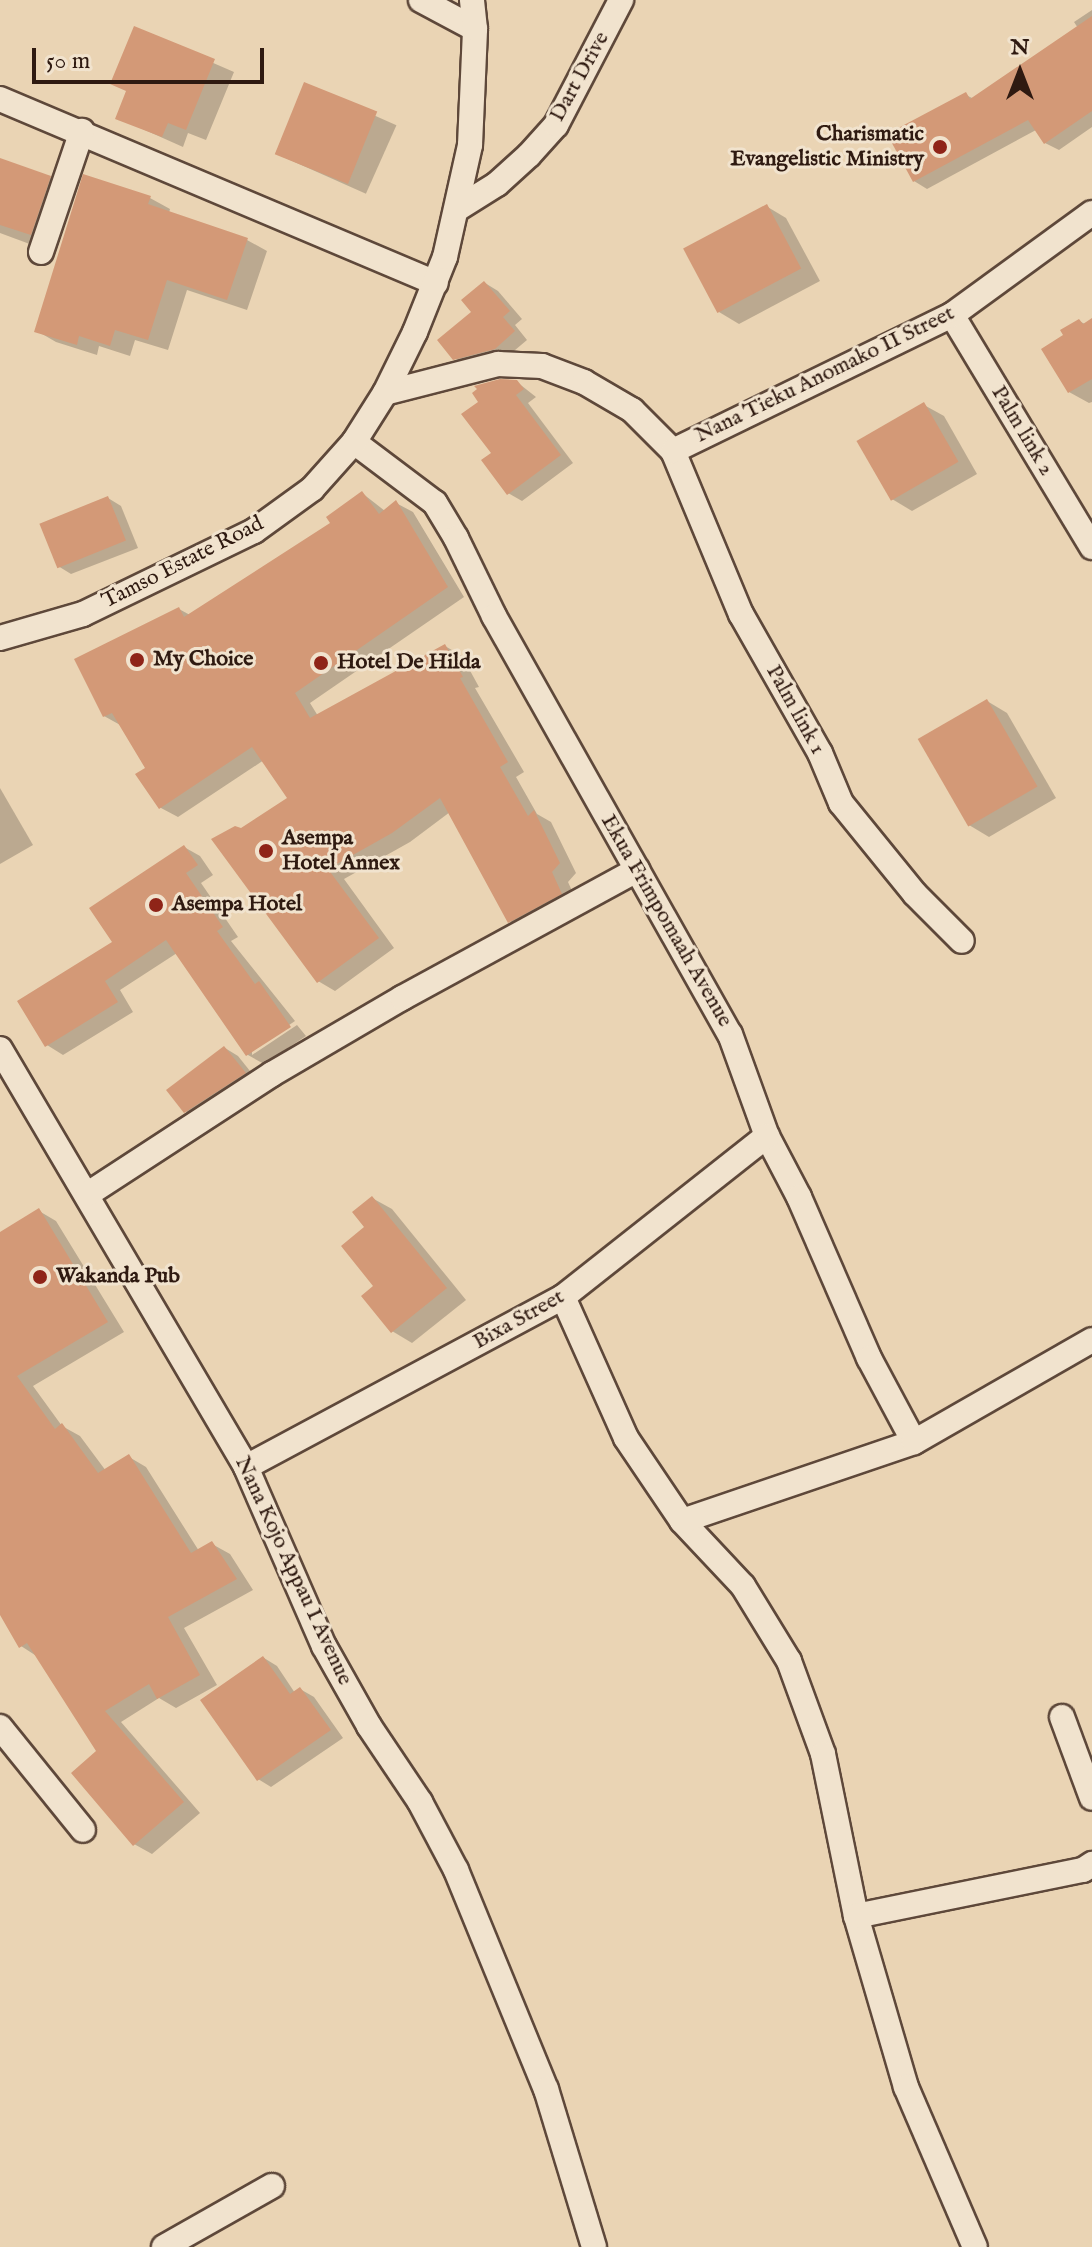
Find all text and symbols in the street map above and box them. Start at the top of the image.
street label: Dart Drive [544,27,616,127]
scale bar [36,32,268,82]
north arrow [980,32,1060,112]
text: N [1010,34,1030,62]
text: 50 m [46,46,90,77]
place label: Charismatic Evangelistic Ministry [730,121,924,172]
marker: Charismatic Evangelistic Ministry [931,138,949,156]
street label: Nana Tieku Anomako II Street [691,301,959,449]
street label: Palm link 2 [985,381,1059,481]
street label: Tamso Estate Road [98,511,268,615]
place label: My Choice [153,647,253,673]
place label: Hotel De Hilda [337,650,480,676]
marker: My Choice [128,651,146,669]
marker: Hotel De Hilda [312,654,330,672]
street label: Palm link 1 [760,661,830,759]
street label: Ekua Frimpomaah Avenue [594,810,738,1032]
place label: Asempa Hotel Annex [282,825,400,876]
marker: Asempa Hotel Annex [257,842,275,860]
place label: Asempa Hotel [172,892,302,918]
marker: Asempa Hotel [147,896,165,914]
place label: Wakanda Pub [56,1264,180,1290]
marker: Wakanda Pub [31,1268,49,1286]
street label: Bixa Street [469,1284,569,1356]
street label: Nana Kojo Appau I Avenue [228,1452,358,1690]

